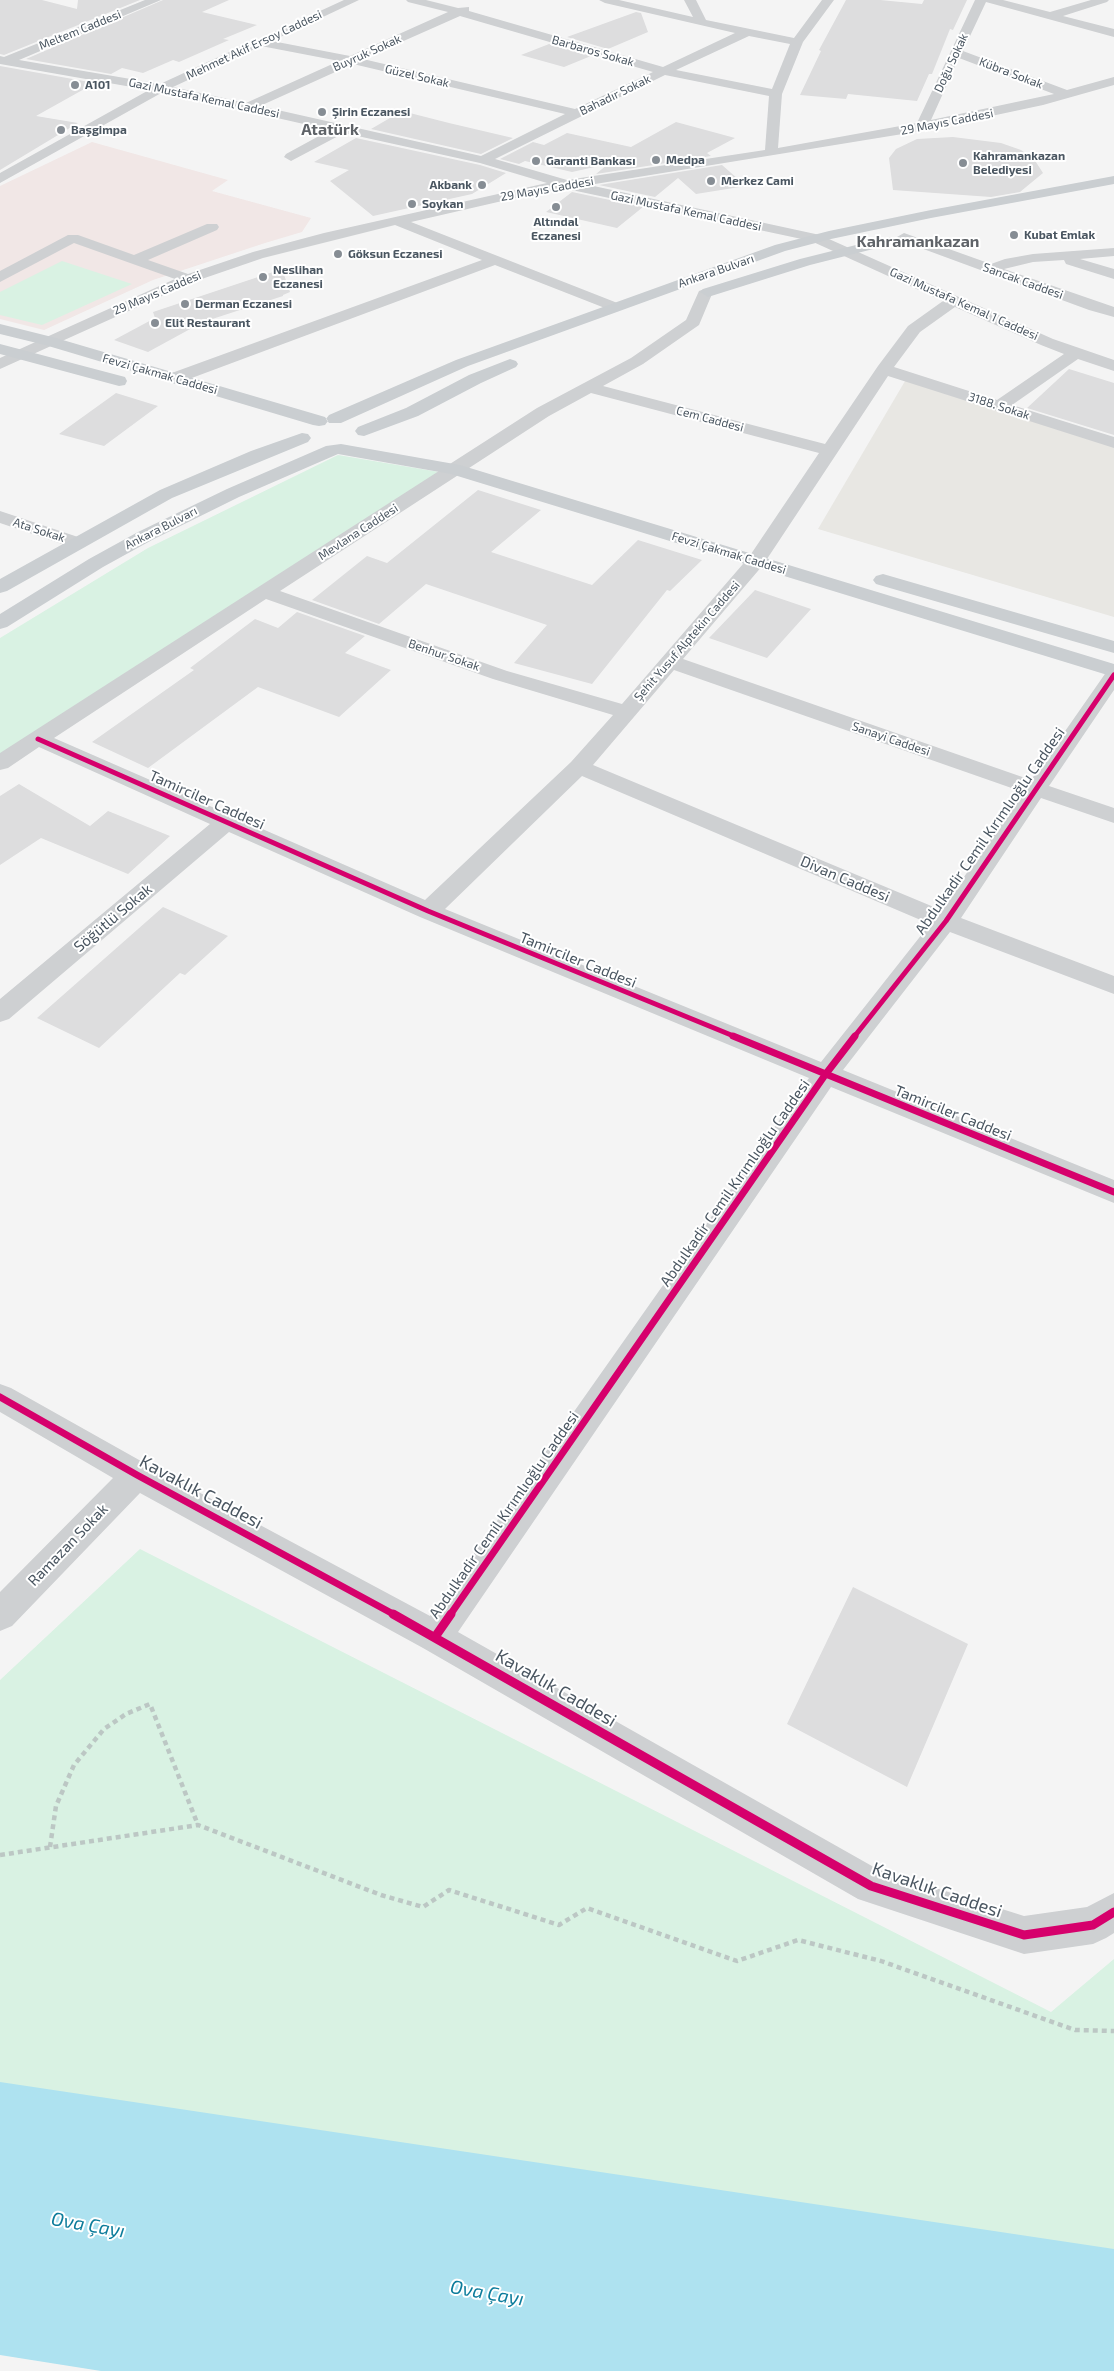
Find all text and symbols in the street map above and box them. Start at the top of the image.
street label: Meltem Caddesi [37,7,123,53]
street label: Mehmet Akif Ersoy Caddesi [184,7,324,83]
street label: Buyruk Sokak [331,31,403,75]
street label: Doğu Sokak [931,31,971,95]
street label: Barbaros Sokak [550,32,636,70]
street label: Kübra Sokak [977,54,1045,92]
street label: Güzel Sokak [383,62,451,90]
street label: Bahadır Sokak [577,72,653,118]
street label: Gazi Mustafa Kemal Caddesi [127,75,281,121]
place label: A101 [85,78,110,92]
marker: A101 [69,79,81,91]
place label: Şirin Eczanesi [332,105,410,119]
marker: Şirin Eczanesi [316,106,328,118]
street label: 29 Mayıs Caddesi [899,106,995,138]
district label: Atatürk [301,120,359,140]
place label: Başgimpa [71,123,127,137]
marker: Başgimpa [55,124,67,136]
place label: Kahramankazan Belediyesi [973,149,1065,177]
place label: Medpa [666,153,705,167]
place label: Garanti Bankası [546,154,636,168]
marker: Medpa [650,154,662,166]
marker: Garanti Bankası [530,155,542,167]
marker: Kahramankazan Belediyesi [957,157,969,169]
street label: 29 Mayıs Caddesi [499,174,595,204]
place label: Merkez Cami [721,174,794,188]
marker: Merkez Cami [705,175,717,187]
place label: Akbank [430,178,472,192]
marker: Akbank [476,179,488,191]
street label: Gazi Mustafa Kemal Caddesi [609,188,763,234]
place label: Soykan [422,197,464,211]
marker: Soykan [406,198,418,210]
marker: Altındal Eczanesi [550,201,562,213]
place label: Altındal Eczanesi [531,215,581,243]
place label: Kubat Emlak [1024,228,1095,242]
marker: Kubat Emlak [1008,229,1020,241]
district label: Kahramankazan [857,232,979,252]
place label: Göksun Eczanesi [348,247,443,261]
marker: Göksun Eczanesi [332,248,344,260]
street label: Ankara Bulvarı [676,251,756,291]
street label: Sancak Caddesi [981,260,1065,302]
place label: Neslihan Eczanesi [273,263,323,291]
street label: Gazi Mustafa Kemal 1 Caddesi [887,265,1041,343]
street label: 29 Mayıs Caddesi [111,268,203,318]
marker: Neslihan Eczanesi [257,271,269,283]
place label: Derman Eczanesi [195,297,292,311]
marker: Derman Eczanesi [179,298,191,310]
place label: Elit Restaurant [165,316,250,330]
marker: Elit Restaurant [149,317,161,329]
street label: Fevzi Çakmak Caddesi [101,351,219,397]
street label: 3188. Sokak [966,389,1032,423]
street label: Cem Caddesi [675,403,745,435]
street label: Mevlana Caddesi [315,501,401,563]
street label: Ankara Bulvarı [122,504,200,552]
street label: Ata Sokak [11,515,67,545]
street label: Fevzi Çakmak Caddesi [670,529,788,577]
street label: Şehit Yusuf Alptekin Caddesi [631,578,743,704]
street label: Benhur Sokak [406,636,482,674]
street label: Sanayi Caddesi [850,719,932,759]
street label: Abdulkadir Cemil Kırımlıoğlu Caddesi [911,724,1069,938]
street label: Tamirciler Caddesi [146,766,268,834]
street label: Divan Caddesi [798,852,892,906]
street label: Söğütlü Sokak [70,880,156,956]
street label: Tamirciler Caddesi [517,928,639,992]
street label: Abdulkadir Cemil Kırımlıoğlu Caddesi [656,1076,814,1290]
street label: Tamirciler Caddesi [892,1081,1014,1145]
street label: Abdulkadir Cemil Kırımlıoğlu Caddesi [425,1408,583,1622]
street label: Kavaklık Caddesi [136,1451,266,1533]
street label: Ramazan Sokak [24,1500,112,1590]
street label: Kavaklık Caddesi [492,1645,620,1731]
street label: Kavaklık Caddesi [869,1858,1005,1922]
water label: Ova Çayı [49,2207,127,2243]
water label: Ova Çayı [448,2275,526,2311]

